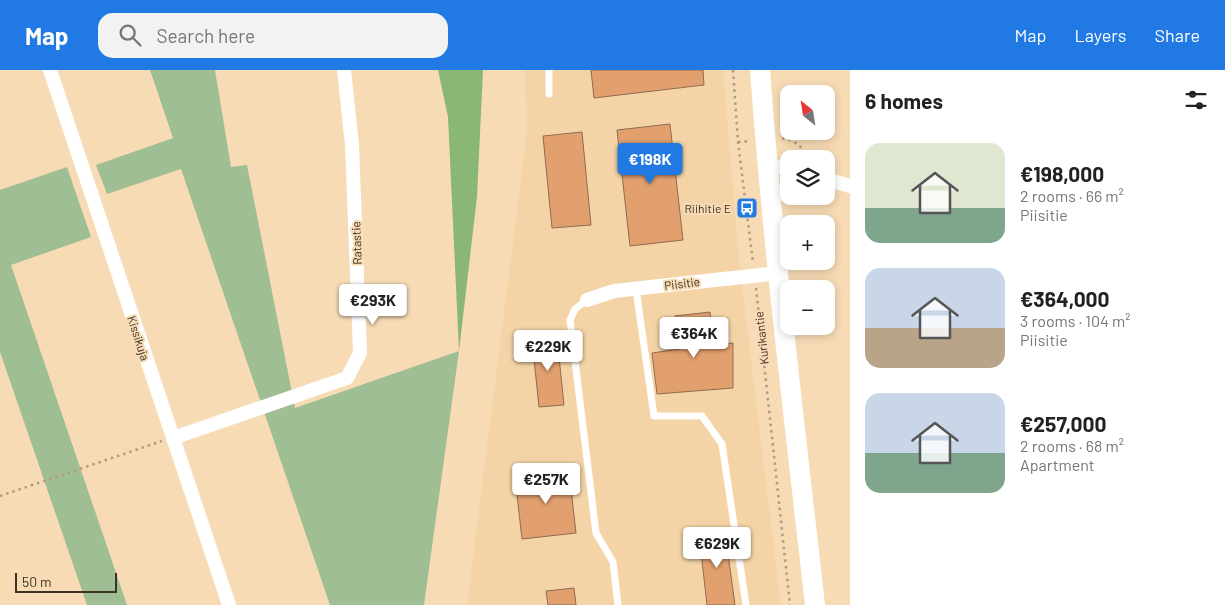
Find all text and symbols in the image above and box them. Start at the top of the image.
search box [98,13,448,58]
text: Map [25,21,68,50]
icon: search [116,21,144,49]
text: Search here [156,24,255,47]
text: Map [1014,24,1046,46]
text: Layers [1074,24,1127,46]
text: Share [1155,24,1200,46]
north arrow [780,85,835,140]
map controls [780,85,835,335]
icon: filters [1182,86,1210,114]
text: 6 homes [865,88,943,113]
pin: €198K [615,142,685,185]
text: €198K [629,149,671,168]
button: layers [780,150,835,205]
text: €198,000 [1020,161,1104,186]
icon: home [905,163,965,223]
text: 2 rooms · 66 m² [1020,186,1124,205]
bus stop icon: Riihitie E [735,196,759,220]
place label: Riihitie E [685,201,731,215]
text: Piisitie [1020,205,1068,224]
button: + [780,215,835,270]
street label: Ratastie [348,221,364,265]
street label: Piisitie [663,274,701,292]
button: − [780,280,835,335]
pin: €293K [338,284,408,326]
text: €364,000 [1020,286,1110,311]
icon: home [905,288,965,348]
text: €293K [350,290,396,309]
street label: Kurikantie [751,311,771,365]
text: 3 rooms · 104 m² [1020,311,1130,330]
street label: Kissikuja [125,314,153,362]
pin: €364K [659,316,729,359]
text: €364K [670,323,718,342]
pin: €229K [513,330,583,372]
text: Piisitie [1020,330,1068,349]
text: €229K [525,336,571,355]
text: €257,000 [1020,411,1106,436]
icon: home [905,413,965,473]
text: 2 rooms · 68 m² [1020,436,1124,455]
text: Apartment [1020,455,1095,474]
pin: €257K [511,462,581,505]
text: €257K [523,469,569,488]
pin: €629K [682,526,752,569]
text: €629K [694,533,740,552]
scale bar [15,570,118,593]
text: 50 m [22,573,51,590]

